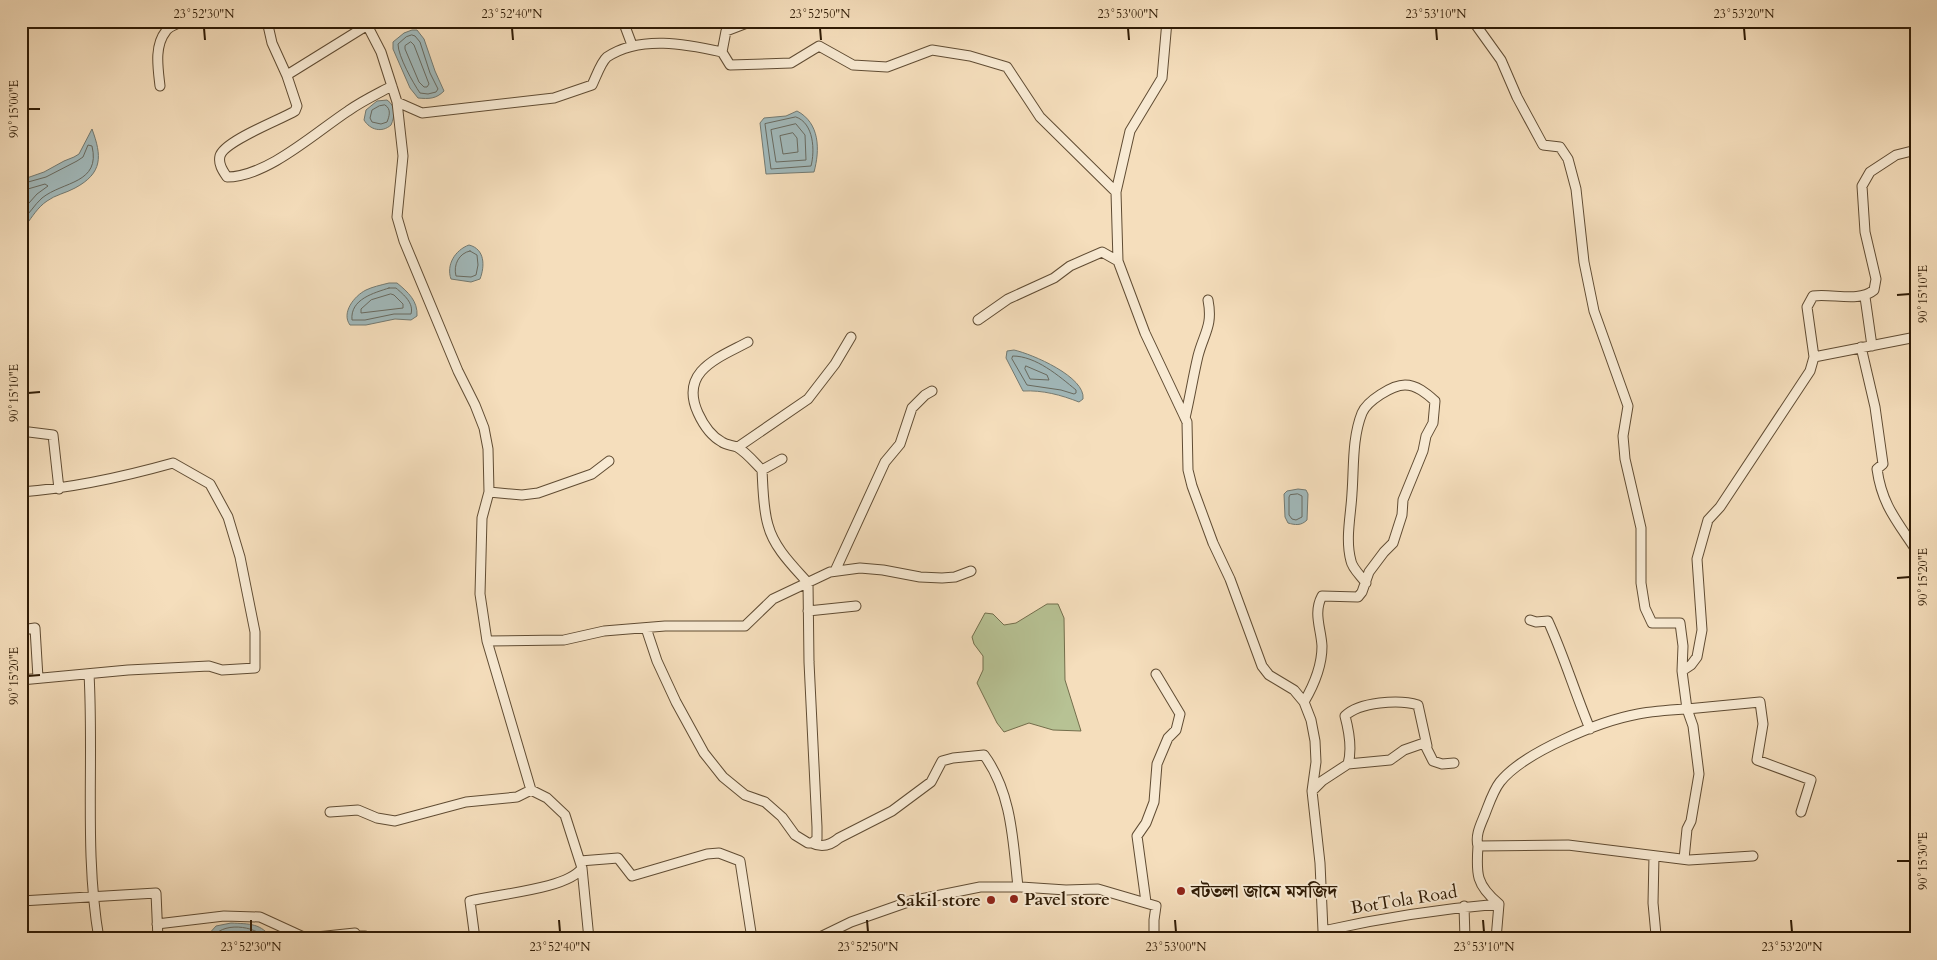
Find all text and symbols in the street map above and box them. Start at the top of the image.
text: 23°52'30"N [174,6,235,22]
text: 23°52'40"N [482,6,543,22]
text: 23°52'50"N [790,6,851,22]
text: 23°53'00"N [1098,6,1159,22]
text: 23°53'10"N [1406,6,1467,22]
text: 23°53'20"N [1714,6,1775,22]
text: 90°15'00"E [6,80,22,138]
text: 90°15'10"E [1915,265,1931,323]
text: 90°15'10"E [6,364,22,422]
text: 90°15'20"E [1915,548,1931,606]
text: 90°15'20"E [6,647,22,705]
text: 90°15'30"E [1915,832,1931,890]
place label: বটতলা জামে মসজিদ [1190,879,1338,904]
street label: BotTola Road [1349,879,1459,921]
marker: বটতলা জামে মসজিদ [1175,885,1187,897]
place label: Pavel store [1024,887,1110,912]
place label: Sakil store [896,888,981,913]
marker: Pavel store [1008,893,1020,905]
marker: Sakil store [985,894,997,906]
text: 23°52'30"N [221,939,282,955]
text: 23°52'40"N [530,939,591,955]
text: 23°52'50"N [838,939,899,955]
text: 23°53'00"N [1146,939,1207,955]
text: 23°53'10"N [1454,939,1515,955]
text: 23°53'20"N [1762,939,1823,955]

